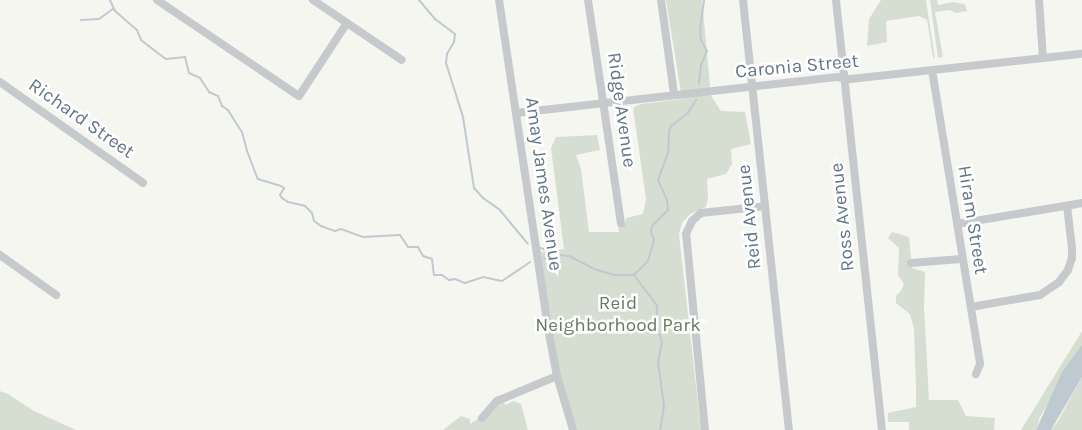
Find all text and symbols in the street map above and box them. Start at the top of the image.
street label: Caronia Street [734,50,860,84]
street label: Ridge Avenue [602,51,640,169]
street label: Richard Street [24,74,138,164]
street label: Amay James Avenue [520,96,566,272]
street label: Ross Avenue [826,162,860,272]
street label: Reid Avenue [733,163,767,271]
street label: Hiram Street [952,164,992,276]
park label: Reid Neighborhood Park [535,293,701,337]

